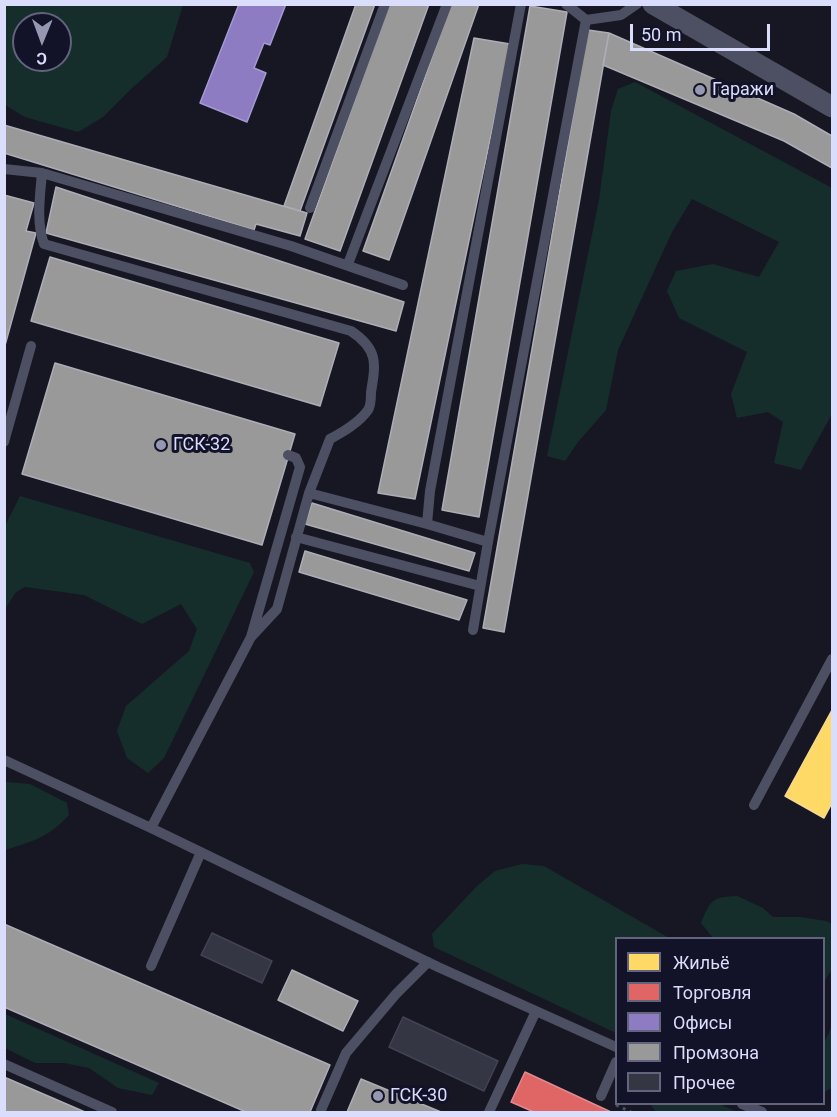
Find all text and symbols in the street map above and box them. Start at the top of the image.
north arrow [12,12,72,72]
scale bar [633,12,772,50]
text: 50 m [641,24,681,45]
text: С [36,49,47,68]
place label: Гаражи [712,79,774,101]
marker: Гаражи [693,83,707,97]
place label: ГСК-32 [173,434,230,456]
marker: ГСК-32 [154,438,168,452]
legend [615,937,825,1105]
text: Жильё [673,952,729,973]
text: Торговля [673,982,751,1003]
text: Офисы [673,1012,732,1033]
text: Промзона [673,1042,759,1063]
text: Прочее [673,1072,735,1093]
place label: ГСК-30 [390,1085,447,1107]
marker: ГСК-30 [371,1089,385,1103]

